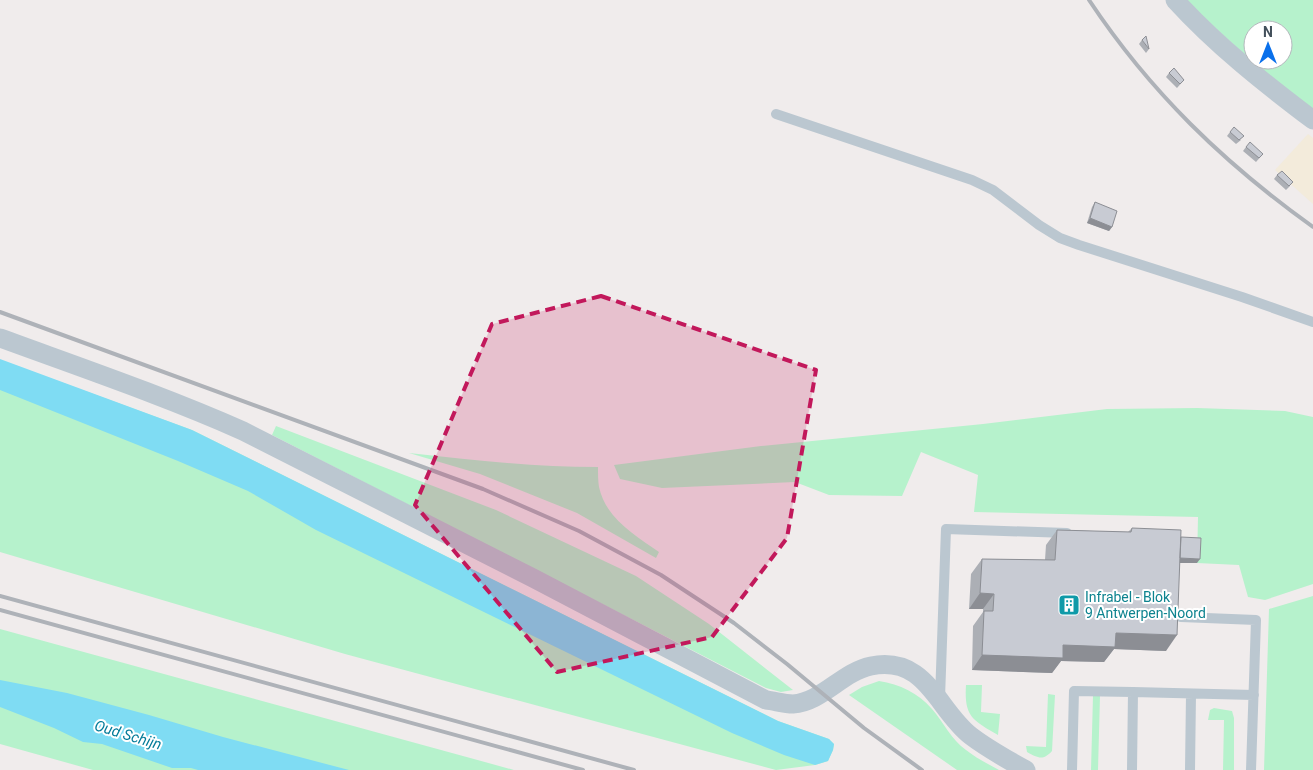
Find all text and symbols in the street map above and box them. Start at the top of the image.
north arrow [1243,20,1293,70]
text: N [1263,24,1273,40]
place label: Infrabel - Blok 9 Antwerpen-Noord [1085,589,1206,621]
building icon: Infrabel - Blok 9 Antwerpen-Noord [1057,593,1081,617]
water label: Oud Schijn [92,716,164,754]

